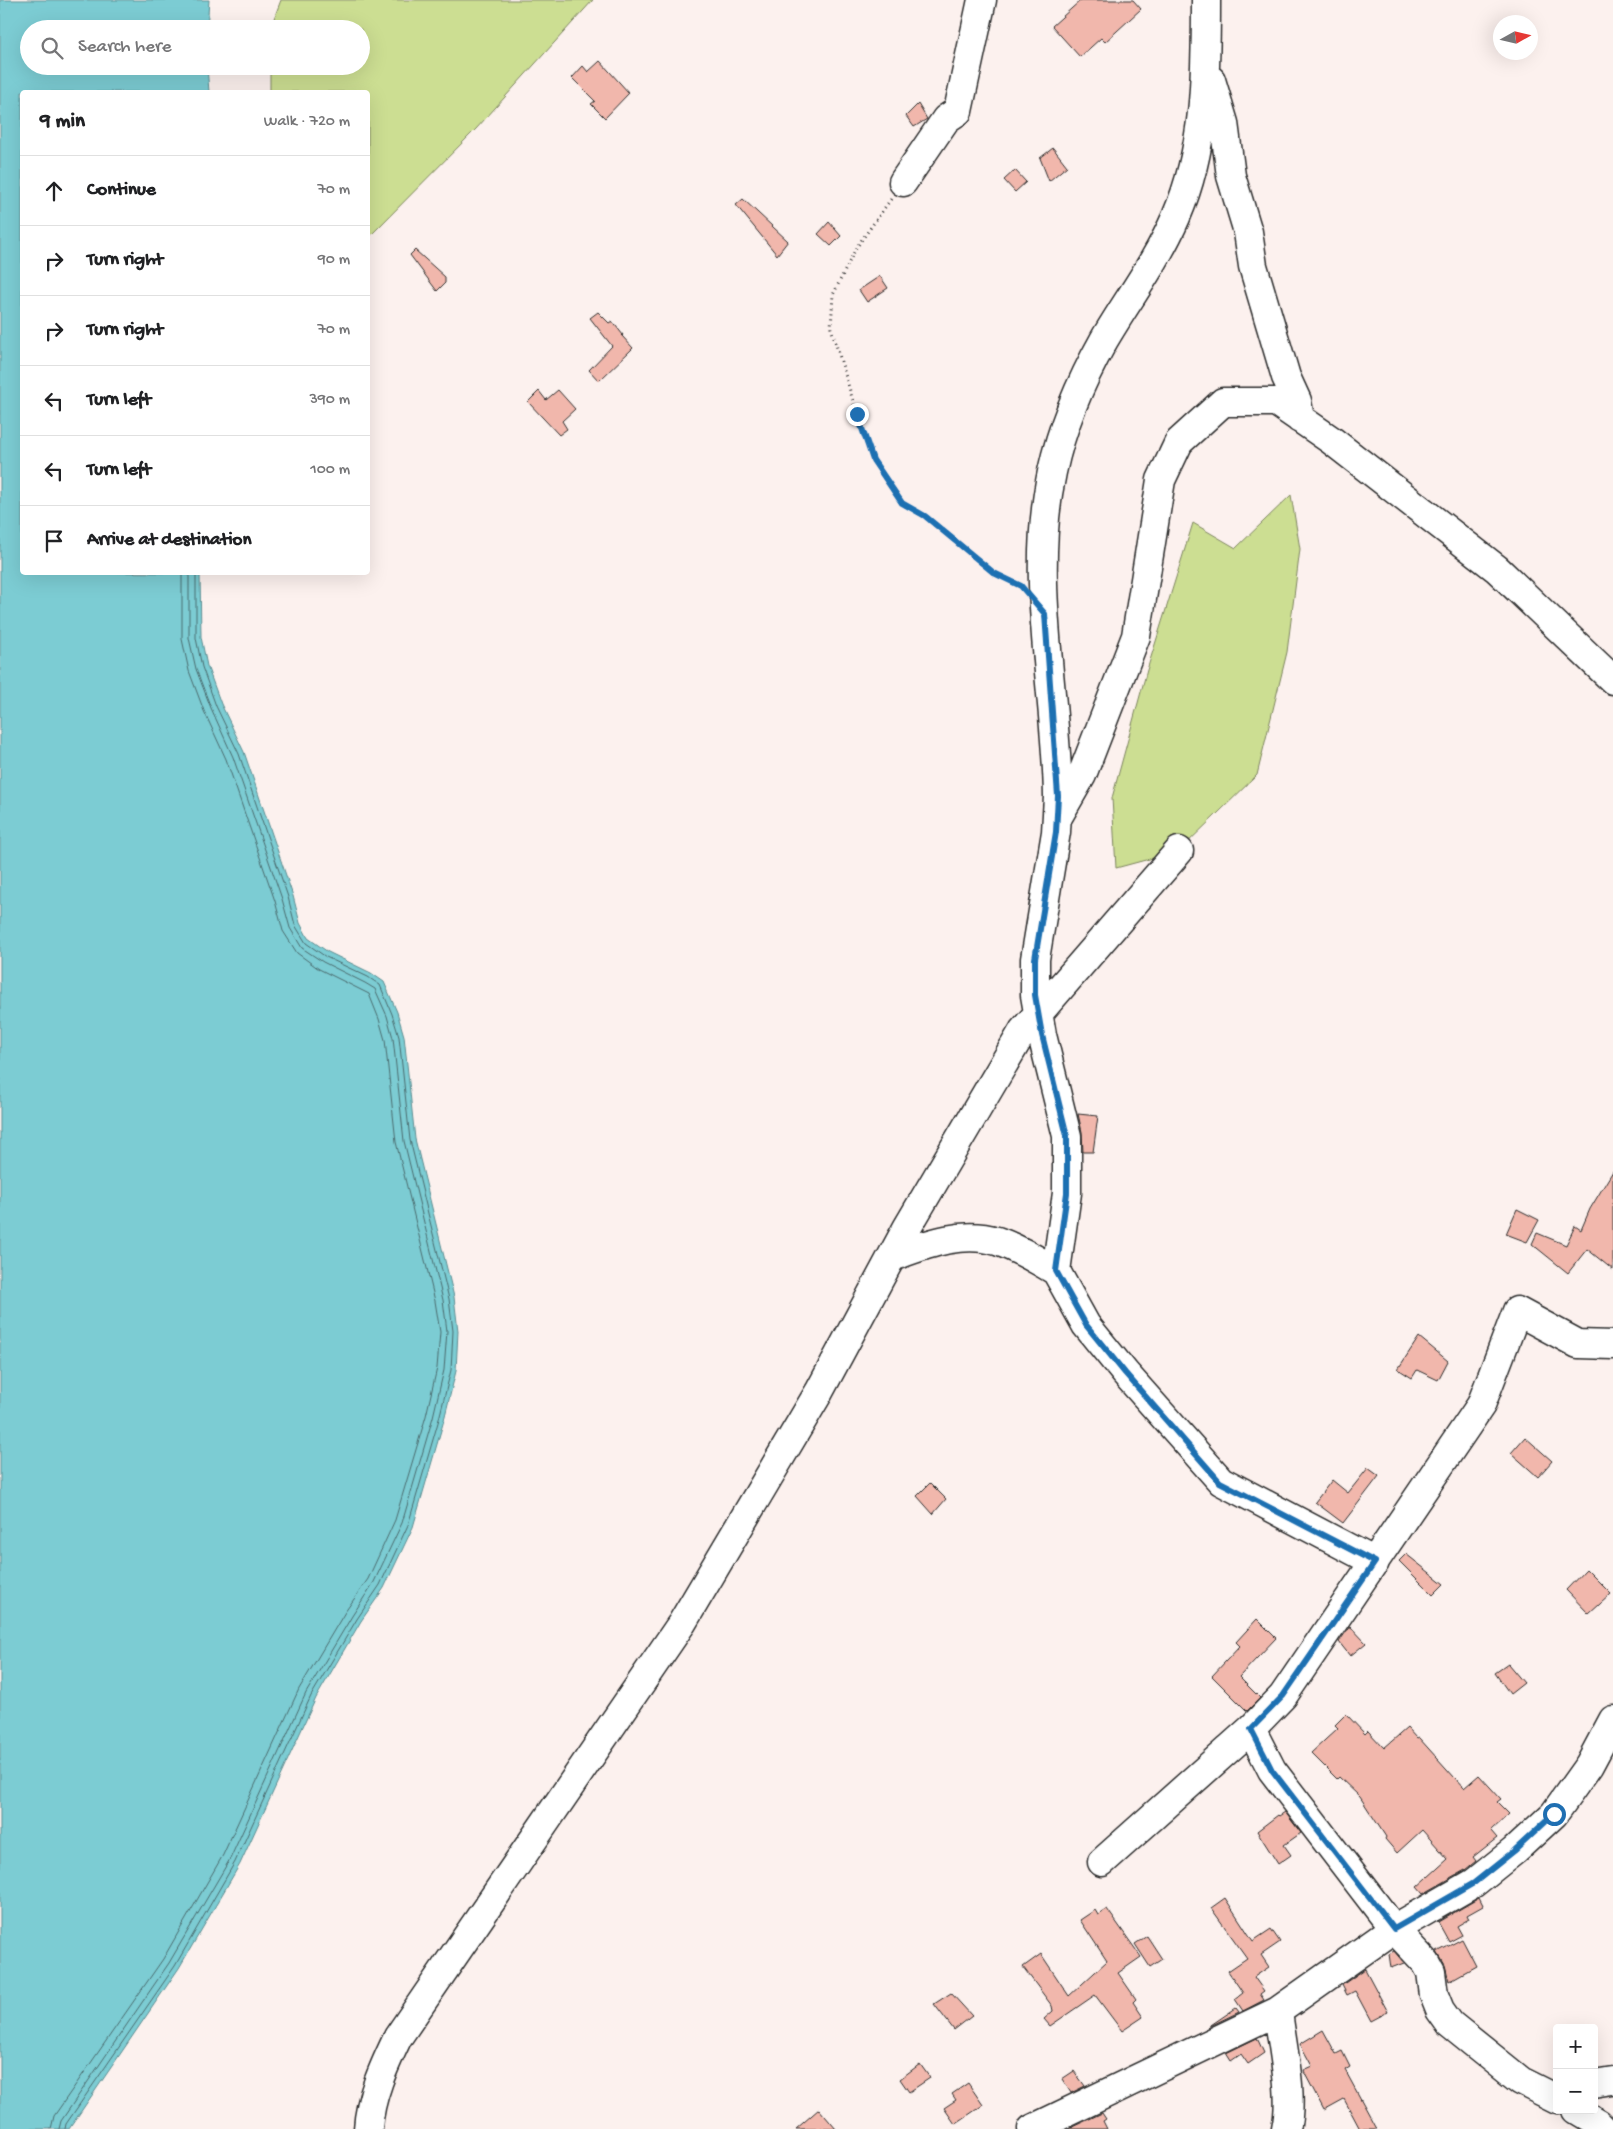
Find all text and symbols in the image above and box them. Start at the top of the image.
north arrow [1493,15,1538,60]
search box [20,20,370,75]
icon: search [38,34,66,62]
text: Search here [78,36,172,59]
text: 9 min [40,110,85,135]
text: Walk · 720 m [264,113,350,132]
icon: ahead [40,177,68,205]
text: Continue [87,179,156,202]
text: 70 m [317,181,350,200]
icon: right [40,247,68,275]
text: Turn right [87,249,163,272]
text: 90 m [318,251,350,270]
icon: right [40,317,68,345]
text: Turn right [87,319,163,342]
text: 70 m [317,321,350,340]
icon: left [40,387,68,415]
text: Turn left [87,389,151,412]
text: 390 m [309,391,350,410]
route end [846,403,869,426]
icon: left [40,457,68,485]
text: Turn left [87,459,151,482]
text: 100 m [310,461,350,480]
icon: arrive [40,527,68,555]
text: Arrive at destination [87,529,251,552]
route start [1543,1803,1566,1826]
map controls [1553,2024,1598,2114]
button: + [1553,2024,1598,2069]
button: − [1553,2069,1598,2114]

